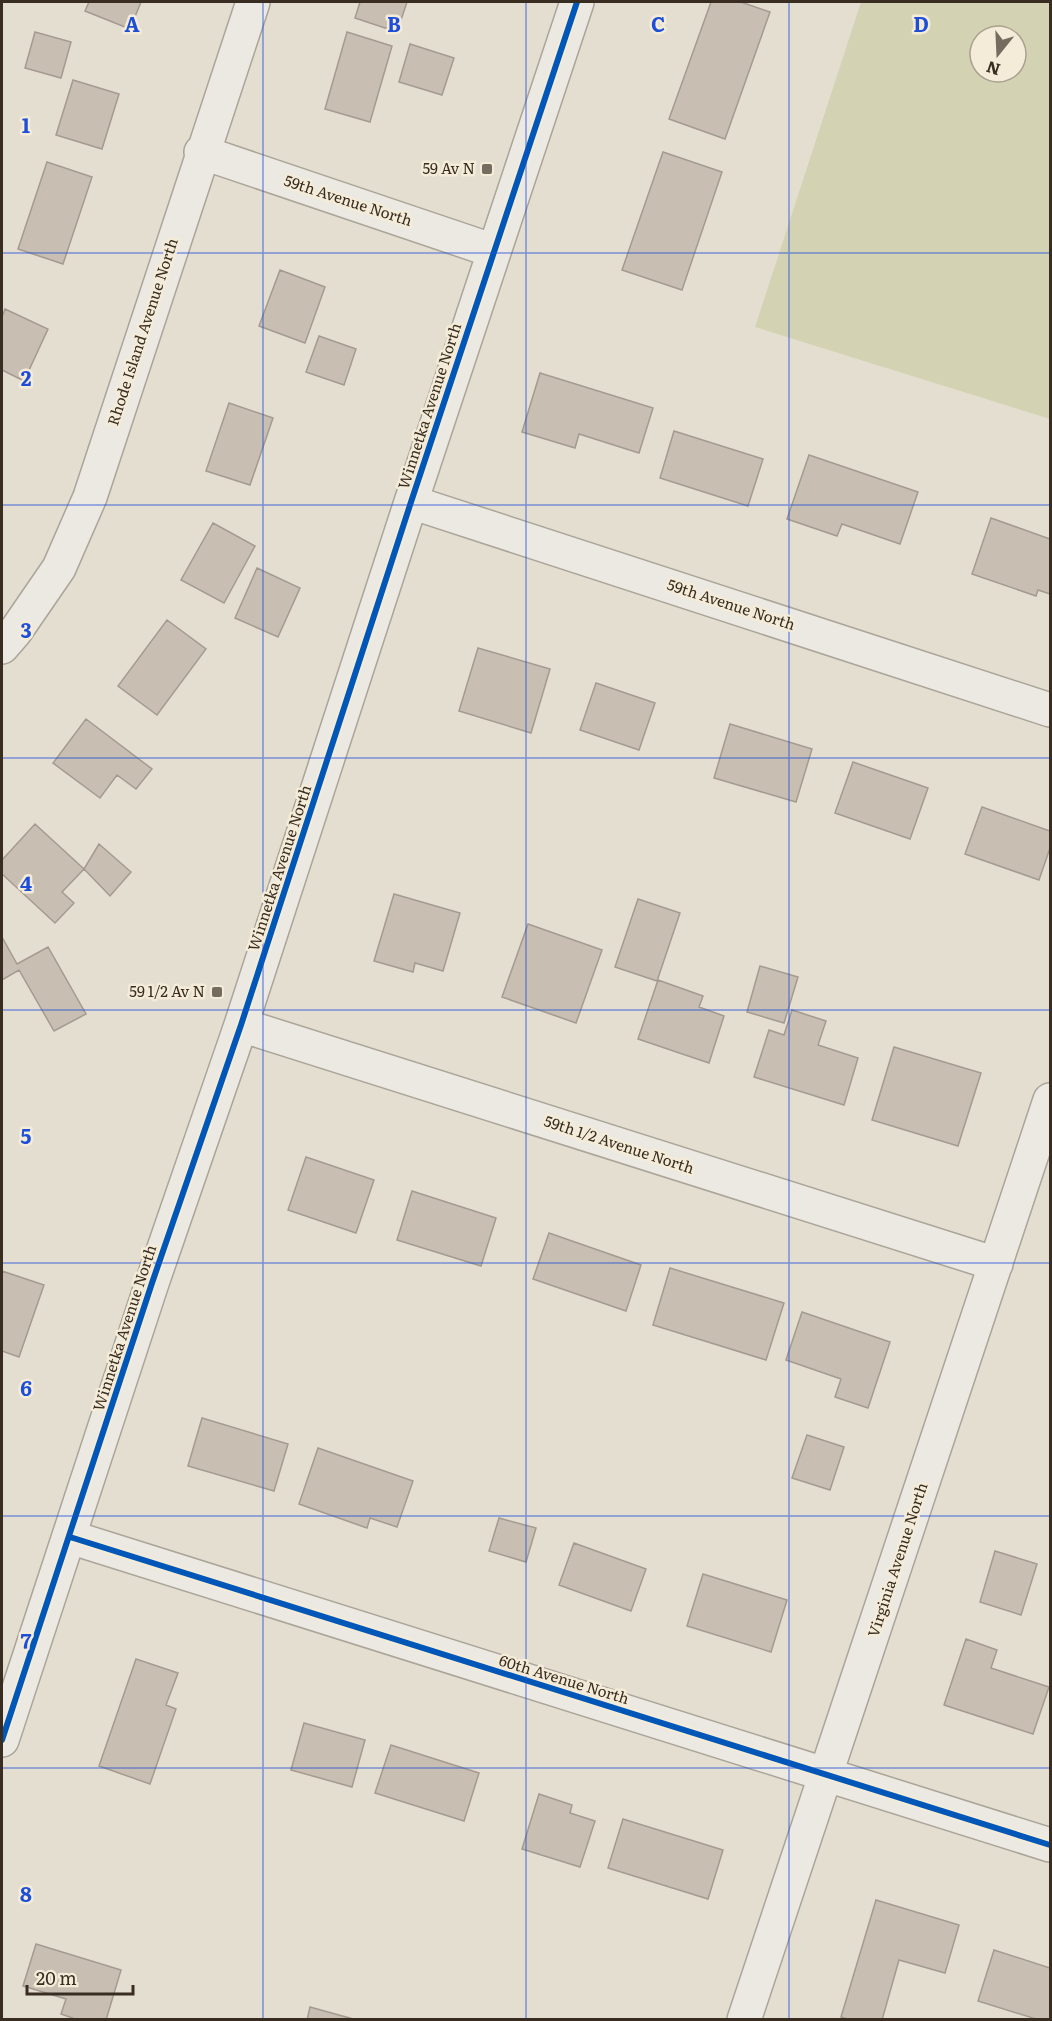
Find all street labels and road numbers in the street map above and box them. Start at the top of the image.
street label: 59th Avenue North [281,168,416,231]
street label: Rhode Island Avenue North [100,235,183,428]
street label: Winnetka Avenue North [391,319,466,492]
street label: 59th Avenue North [664,572,799,635]
street label: Winnetka Avenue North [241,781,316,954]
street label: 59th 1/2 Avenue North [541,1108,698,1179]
street label: Winnetka Avenue North [86,1241,161,1414]
street label: Virginia Avenue North [861,1479,932,1640]
street label: 60th Avenue North [497,1648,632,1709]

